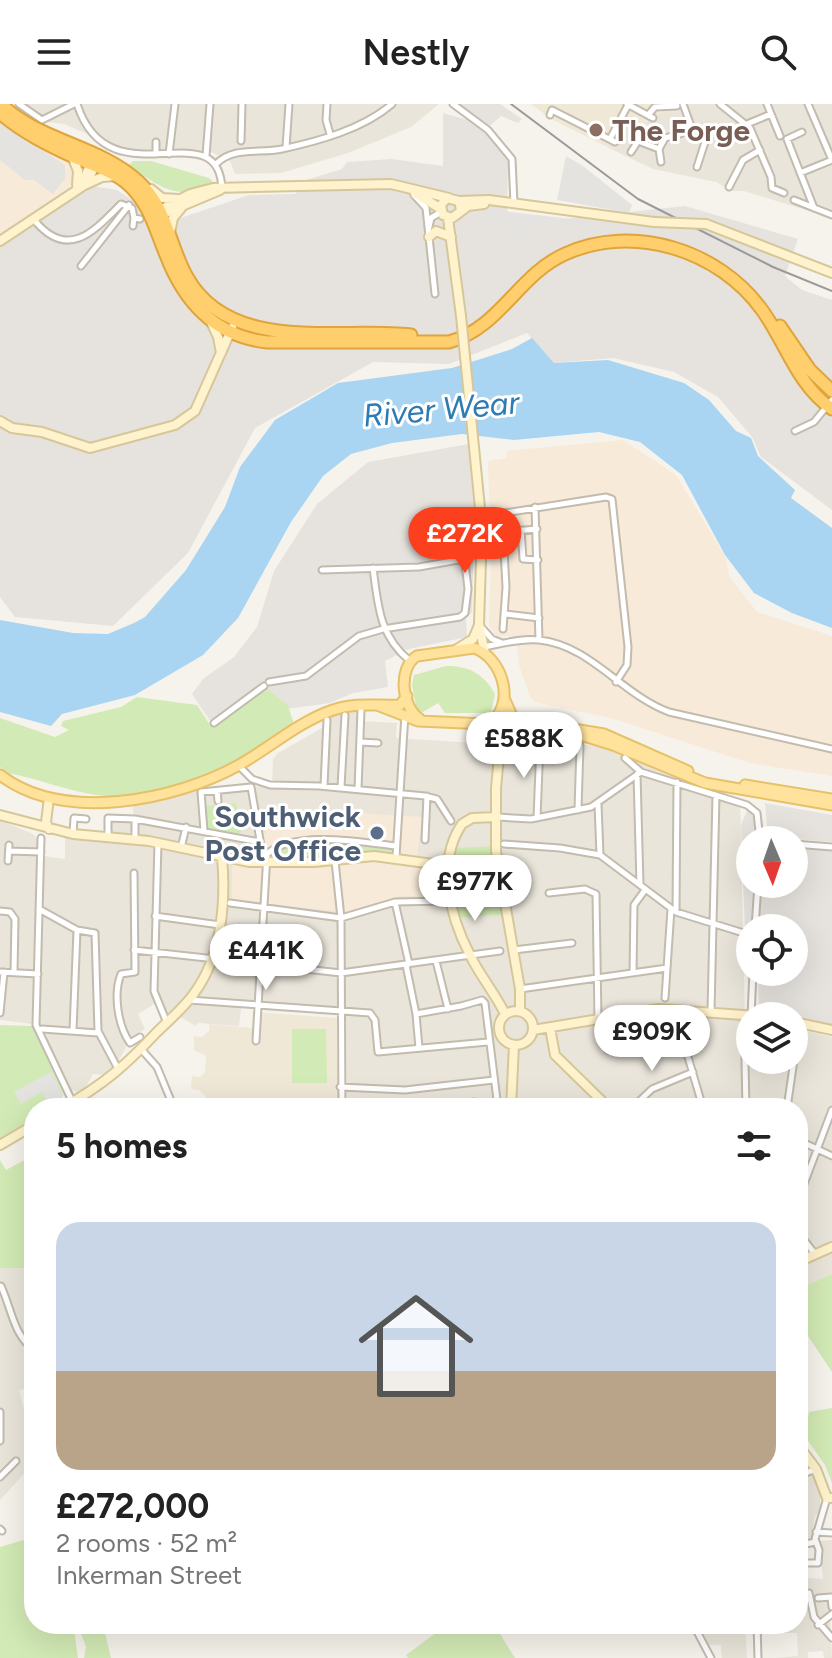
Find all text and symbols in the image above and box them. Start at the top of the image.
icon: menu [32,30,76,74]
icon: search [756,30,800,74]
text: Nestly [362,31,470,74]
place label: The Forge [612,112,751,149]
marker: The Forge [587,121,605,139]
water label: River Wear [361,383,522,435]
pin: £272K [409,507,521,575]
text: £272K [426,517,504,549]
pin: £588K [468,712,580,780]
text: £588K [484,722,564,754]
place label: Southwick Post Office [205,798,361,869]
marker: Southwick Post Office [368,824,386,842]
north arrow [736,826,808,898]
map controls [736,826,808,1074]
pin: £977K [419,855,531,923]
text: £977K [437,865,513,897]
button: locate [736,914,808,986]
pin: £441K [210,924,322,992]
text: £441K [228,934,304,966]
button: layers [736,1002,808,1074]
pin: £909K [596,1005,708,1073]
text: £909K [612,1015,692,1047]
icon: filters [732,1124,776,1168]
text: 5 homes [56,1126,187,1167]
icon: home [344,1274,488,1418]
text: £272,000 [56,1486,209,1527]
text: 2 rooms · 52 m² [56,1527,237,1559]
text: Inkerman Street [56,1559,242,1591]

